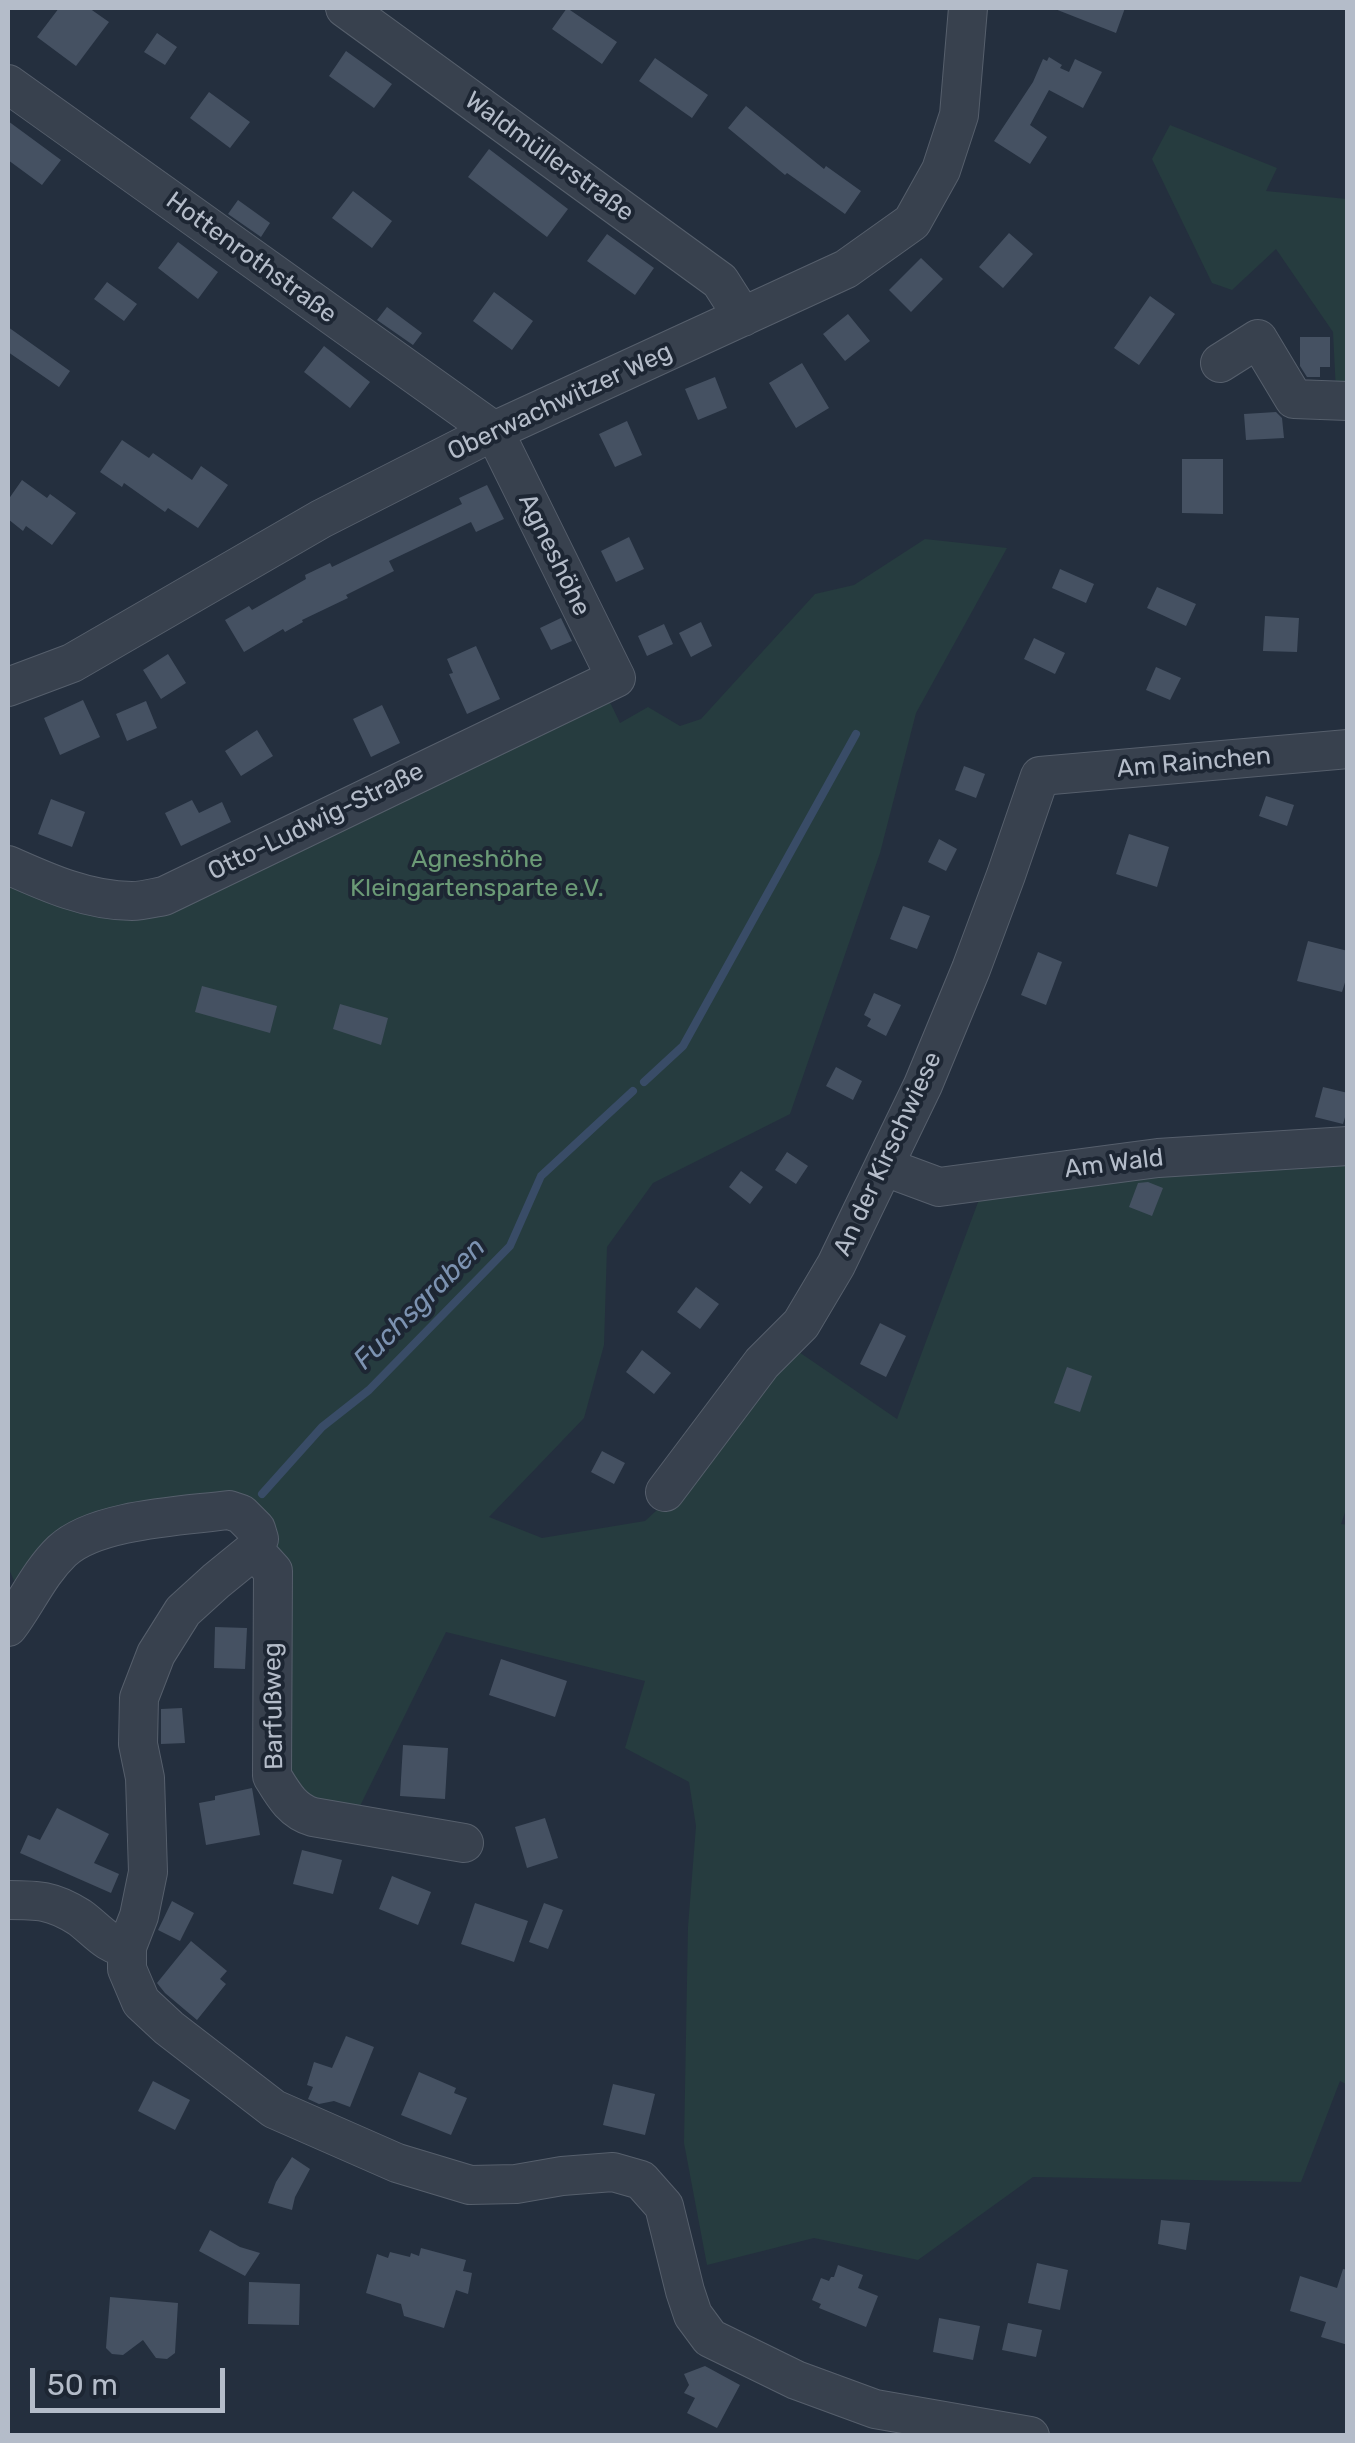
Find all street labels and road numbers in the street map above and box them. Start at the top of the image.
street label: Waldmüllerstraße [459,86,639,228]
street label: Hottenrothstraße [160,186,342,330]
street label: Oberwachwitzer Weg [443,337,677,467]
street label: Agneshöhe [512,489,596,621]
street label: Am Rainchen [1116,741,1272,785]
street label: Otto-Ludwig-Straße [203,757,429,887]
street label: An der Kirschwiese [828,1047,948,1261]
street label: Am Wald [1063,1143,1165,1185]
street label: Barfußweg [258,1642,290,1770]

